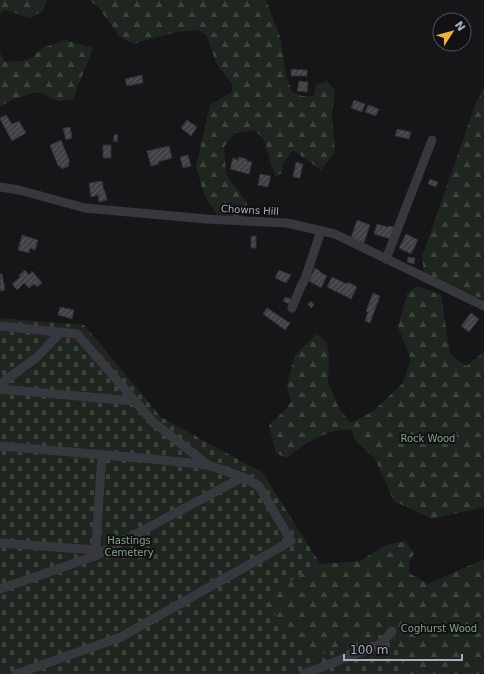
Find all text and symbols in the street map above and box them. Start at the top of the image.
north arrow [432,12,472,52]
text: N [452,19,468,34]
street label: Chowns Hill [221,203,279,217]
park label: Rock Wood [401,433,455,444]
park label: Hastings Cemetery [104,535,154,558]
park label: Coghurst Wood [401,623,477,634]
scale bar [344,636,462,662]
text: 100 m [350,643,388,657]

